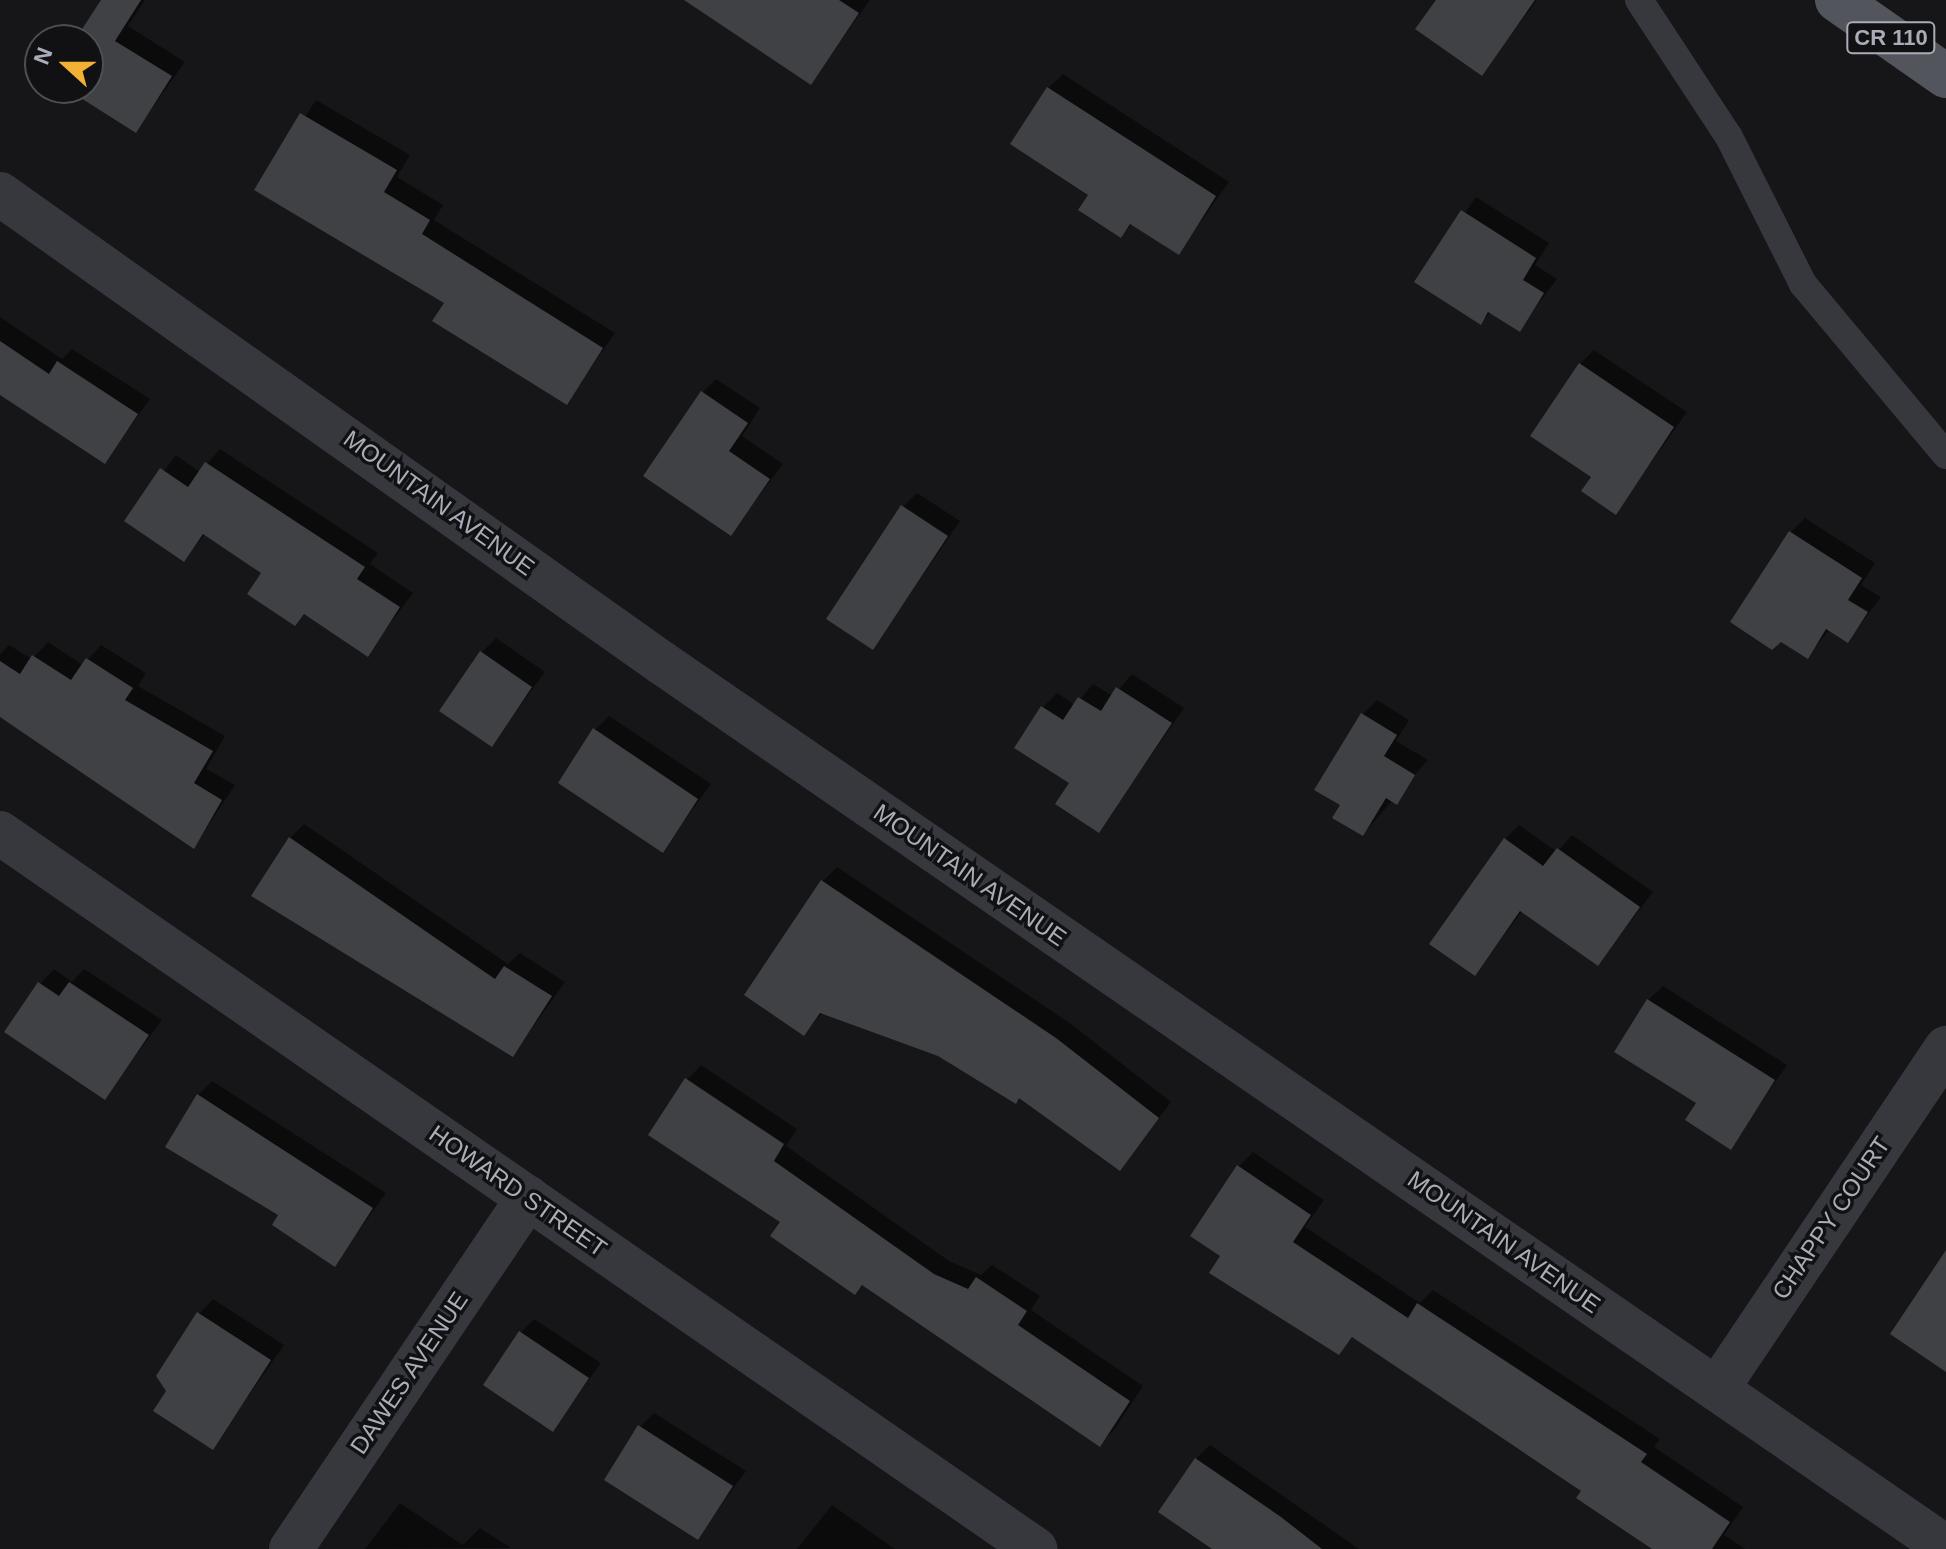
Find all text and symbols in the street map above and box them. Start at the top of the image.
road number: CR 110 [1845,20,1937,56]
north arrow [24,24,104,104]
text: N [28,44,58,68]
street label: MOUNTAIN AVENUE [338,424,540,582]
street label: MOUNTAIN AVENUE [868,797,1072,953]
street label: HOWARD STREET [424,1119,612,1263]
street label: CHAPPY COURT [1766,1131,1896,1305]
street label: MOUNTAIN AVENUE [1402,1164,1606,1320]
street label: DAWES AVENUE [344,1286,474,1460]

